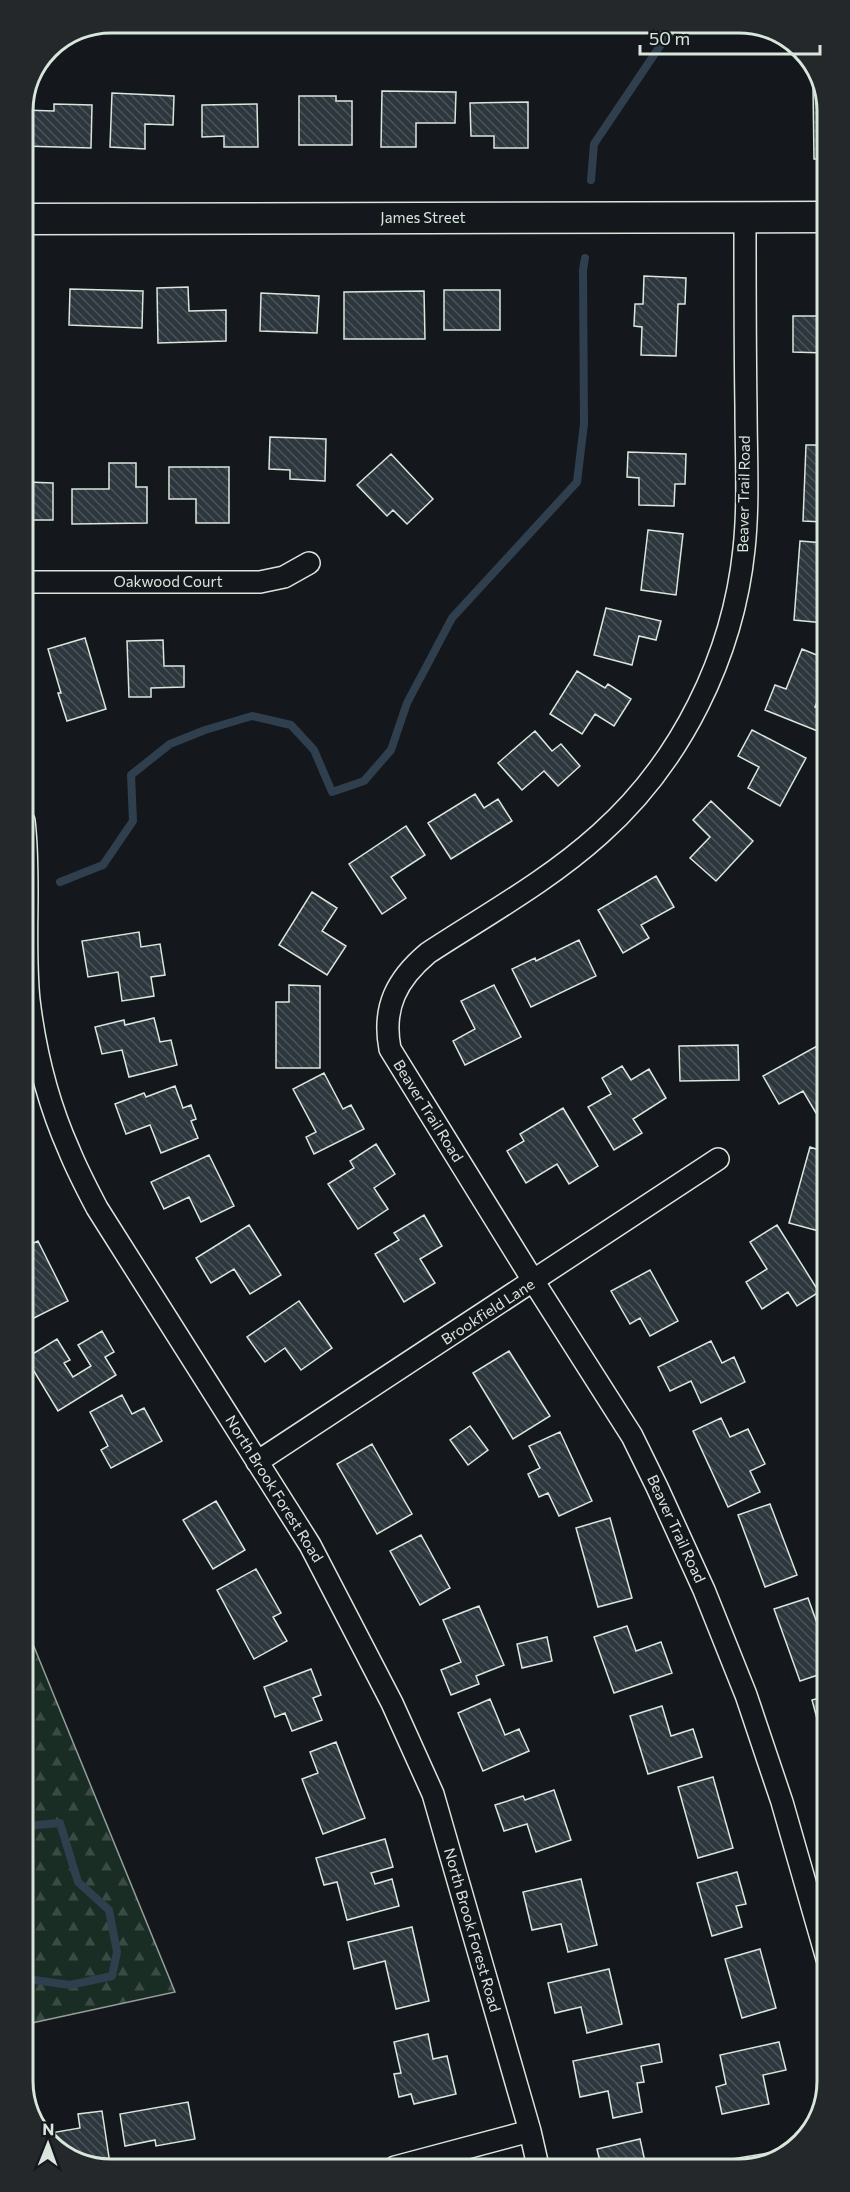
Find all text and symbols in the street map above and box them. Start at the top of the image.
scale bar [640,18,820,56]
text: 50 m [649,27,690,49]
street label: James Street [380,208,466,226]
street label: Beaver Trail Road [733,435,753,553]
street label: Oakwood Court [113,572,223,590]
street label: Beaver Trail Road [390,1056,468,1165]
street label: Brookfield Lane [437,1274,537,1348]
street label: North Brook Forest Road [222,1412,328,1565]
street label: Beaver Trail Road [644,1472,710,1585]
street label: North Brook Forest Road [441,1846,505,2014]
north arrow [18,2114,78,2174]
text: N [42,2119,54,2138]

